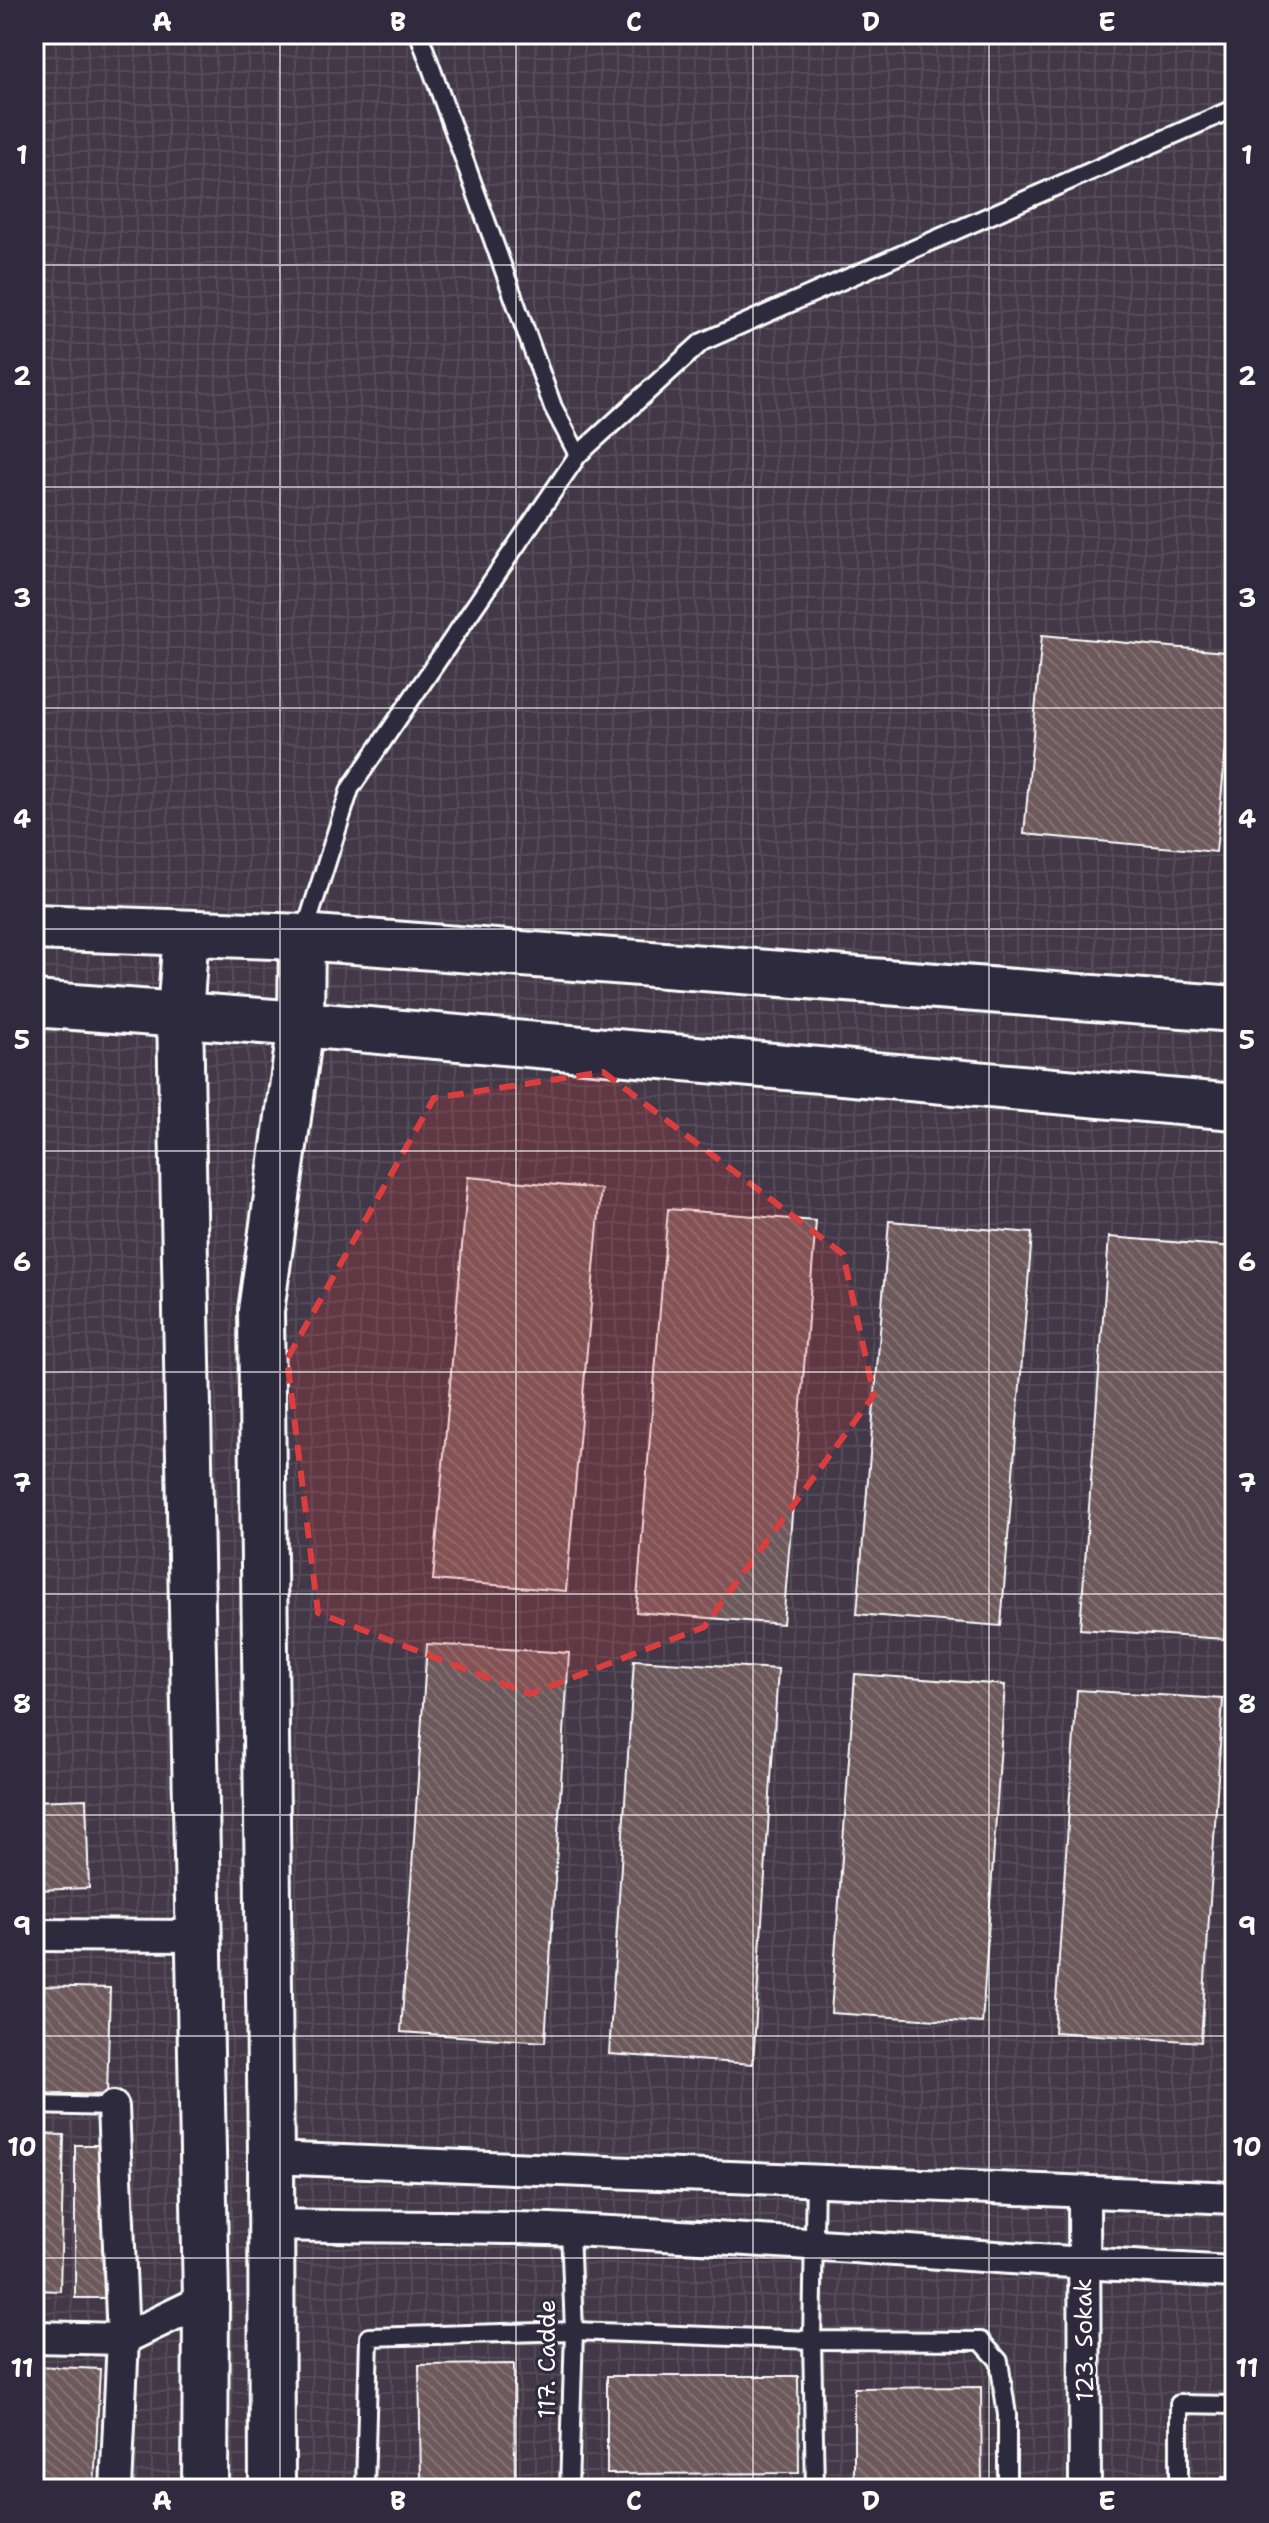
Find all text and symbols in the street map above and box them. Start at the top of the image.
text: A [152,4,172,39]
text: B [390,4,406,39]
text: C [626,4,642,39]
text: D [862,4,880,39]
text: E [1098,4,1116,39]
text: 1 [16,137,28,172]
text: 1 [1241,137,1253,172]
text: 2 [13,358,31,393]
text: 2 [1238,358,1256,393]
text: 3 [13,580,31,615]
text: 3 [1238,580,1256,615]
text: 4 [13,801,31,836]
text: 4 [1238,801,1256,836]
text: 5 [14,1022,30,1057]
text: 5 [1239,1022,1255,1057]
text: 6 [13,1244,31,1279]
text: 6 [1238,1244,1256,1279]
text: 7 [13,1465,31,1500]
text: 7 [1238,1465,1256,1500]
text: 8 [13,1686,31,1721]
text: 8 [1238,1686,1256,1721]
text: 9 [13,1908,31,1943]
text: 9 [1238,1908,1256,1943]
text: 10 [7,2129,37,2164]
text: 10 [1232,2129,1262,2164]
street label: 123. Sokak [1067,2278,1101,2402]
street label: 117. Cadde [531,2299,563,2419]
text: 11 [10,2350,34,2385]
text: 11 [1235,2350,1259,2385]
text: A [152,2483,172,2518]
text: B [390,2483,406,2518]
text: C [626,2483,642,2518]
text: D [862,2483,880,2518]
text: E [1098,2483,1116,2518]

